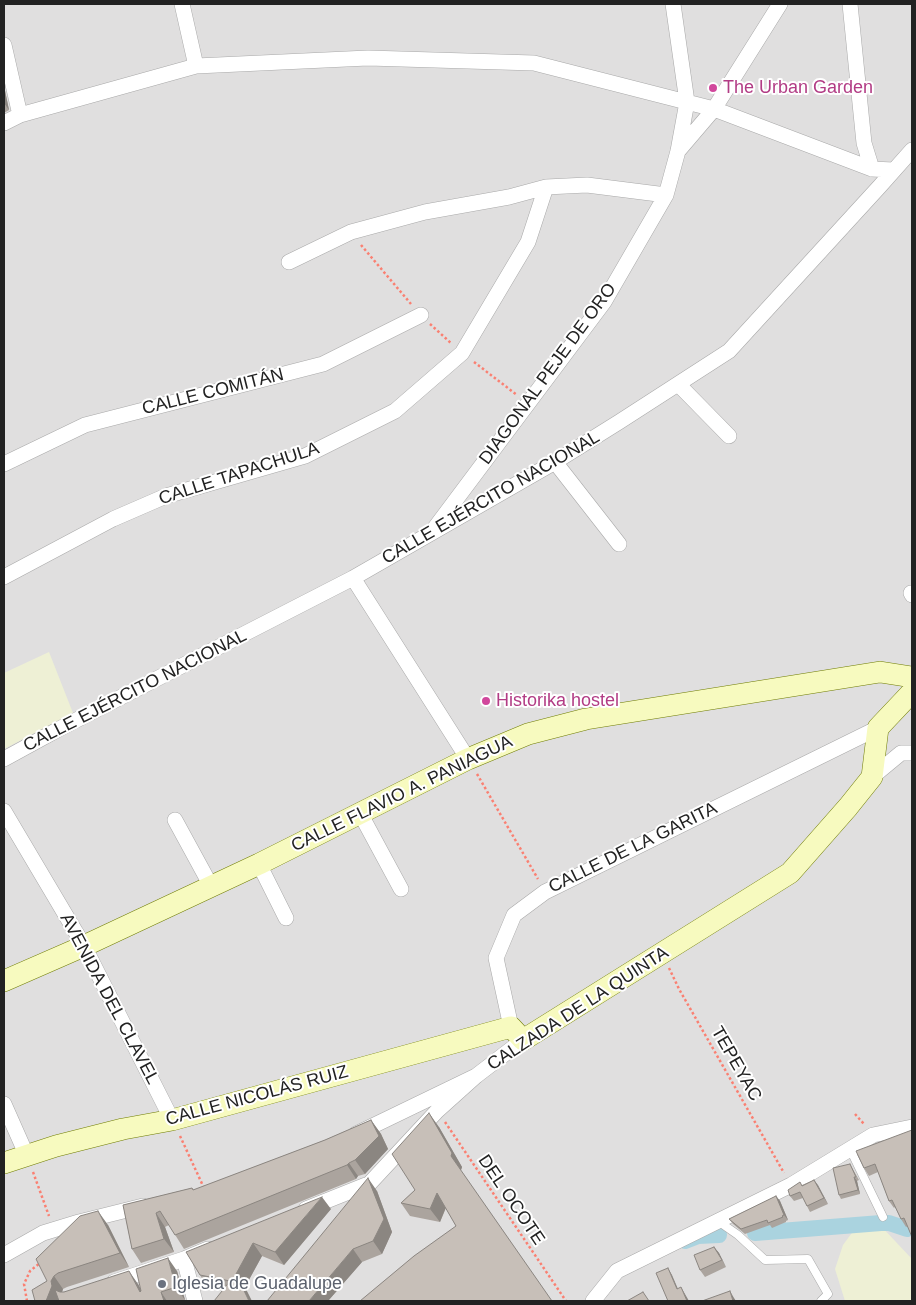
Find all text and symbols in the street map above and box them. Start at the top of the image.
place label: The Urban Garden [723,77,873,99]
marker: The Urban Garden [707,82,719,94]
street label: DIAGONAL PEJE DE ORO [475,279,621,469]
street label: CALLE COMITÁN [140,364,286,420]
street label: CALLE EJÉRCITO NACIONAL [378,427,604,569]
street label: CALLE TAPACHULA [156,438,322,510]
street label: CALLE EJÉRCITO NACIONAL [20,625,250,757]
place label: Historika hostel [496,690,619,712]
marker: Historika hostel [480,695,492,707]
street label: CALLE FLAVIO A. PANIAGUA [288,731,516,857]
street label: CALLE DE LA GARITA [545,798,721,898]
street label: AVENIDA DEL CLAVEL [55,910,163,1088]
street label: CALZADA DE LA QUINTA [483,942,673,1076]
street label: TEPEYAC [706,1023,766,1105]
street label: CALLE NICOLÁS RUIZ [163,1061,351,1131]
street label: DEL OCOTE [473,1151,549,1249]
place label: Iglesia de Guadalupe [172,1273,342,1295]
marker: Iglesia de Guadalupe [156,1278,168,1290]

